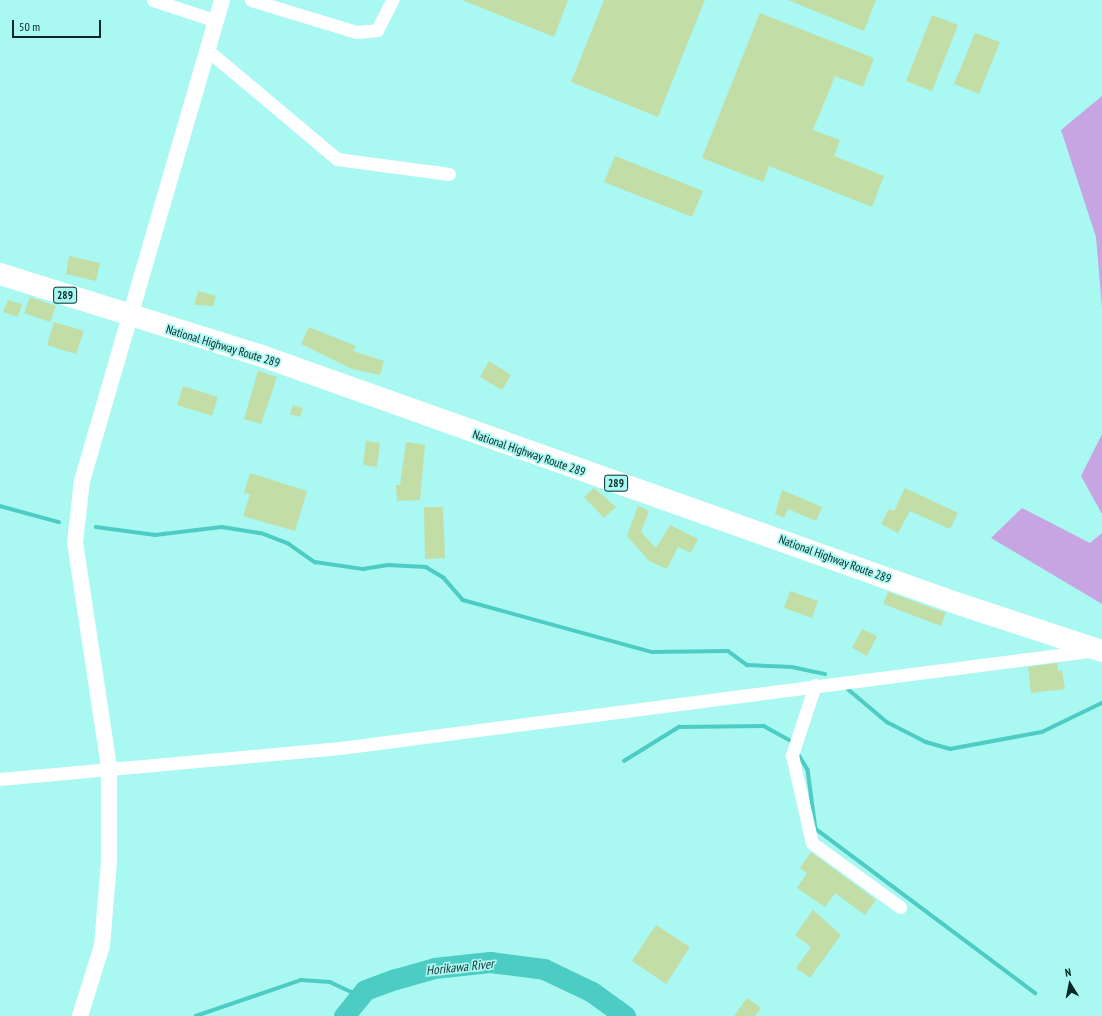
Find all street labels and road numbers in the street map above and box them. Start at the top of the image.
road number: 289 [53,286,77,304]
street label: National Highway Route 289 [164,322,282,370]
street label: National Highway Route 289 [471,427,587,479]
road number: 289 [604,474,628,492]
street label: National Highway Route 289 [777,532,893,586]

